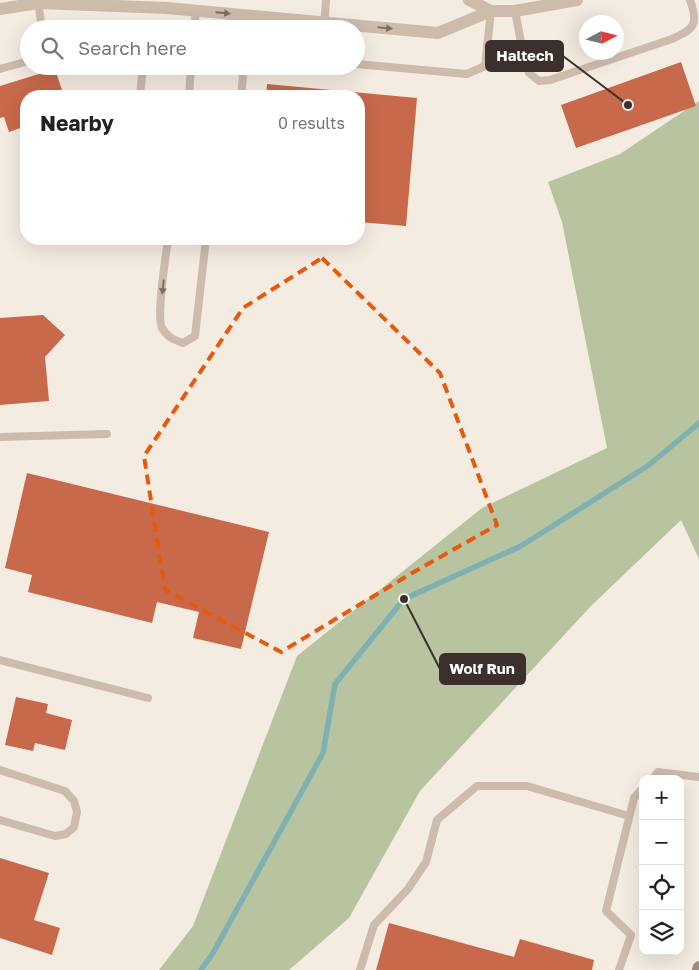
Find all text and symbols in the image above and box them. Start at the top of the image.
one-way arrow [215,10,231,18]
north arrow [579,15,624,60]
search box [20,20,365,75]
one-way arrow [377,24,393,32]
icon: search [38,34,66,62]
text: Search here [78,36,187,59]
callout: Haltech [486,41,563,71]
text: Haltech [496,46,554,64]
text: Nearby [40,110,114,136]
text: 0 results [278,113,345,133]
one-way arrow [159,280,167,296]
callout: Wolf Run [440,654,525,684]
text: Wolf Run [449,659,515,677]
map controls [639,775,684,955]
button: + [639,775,684,820]
button: − [639,820,684,865]
button: locate [639,865,684,910]
button: layers [639,910,684,955]

